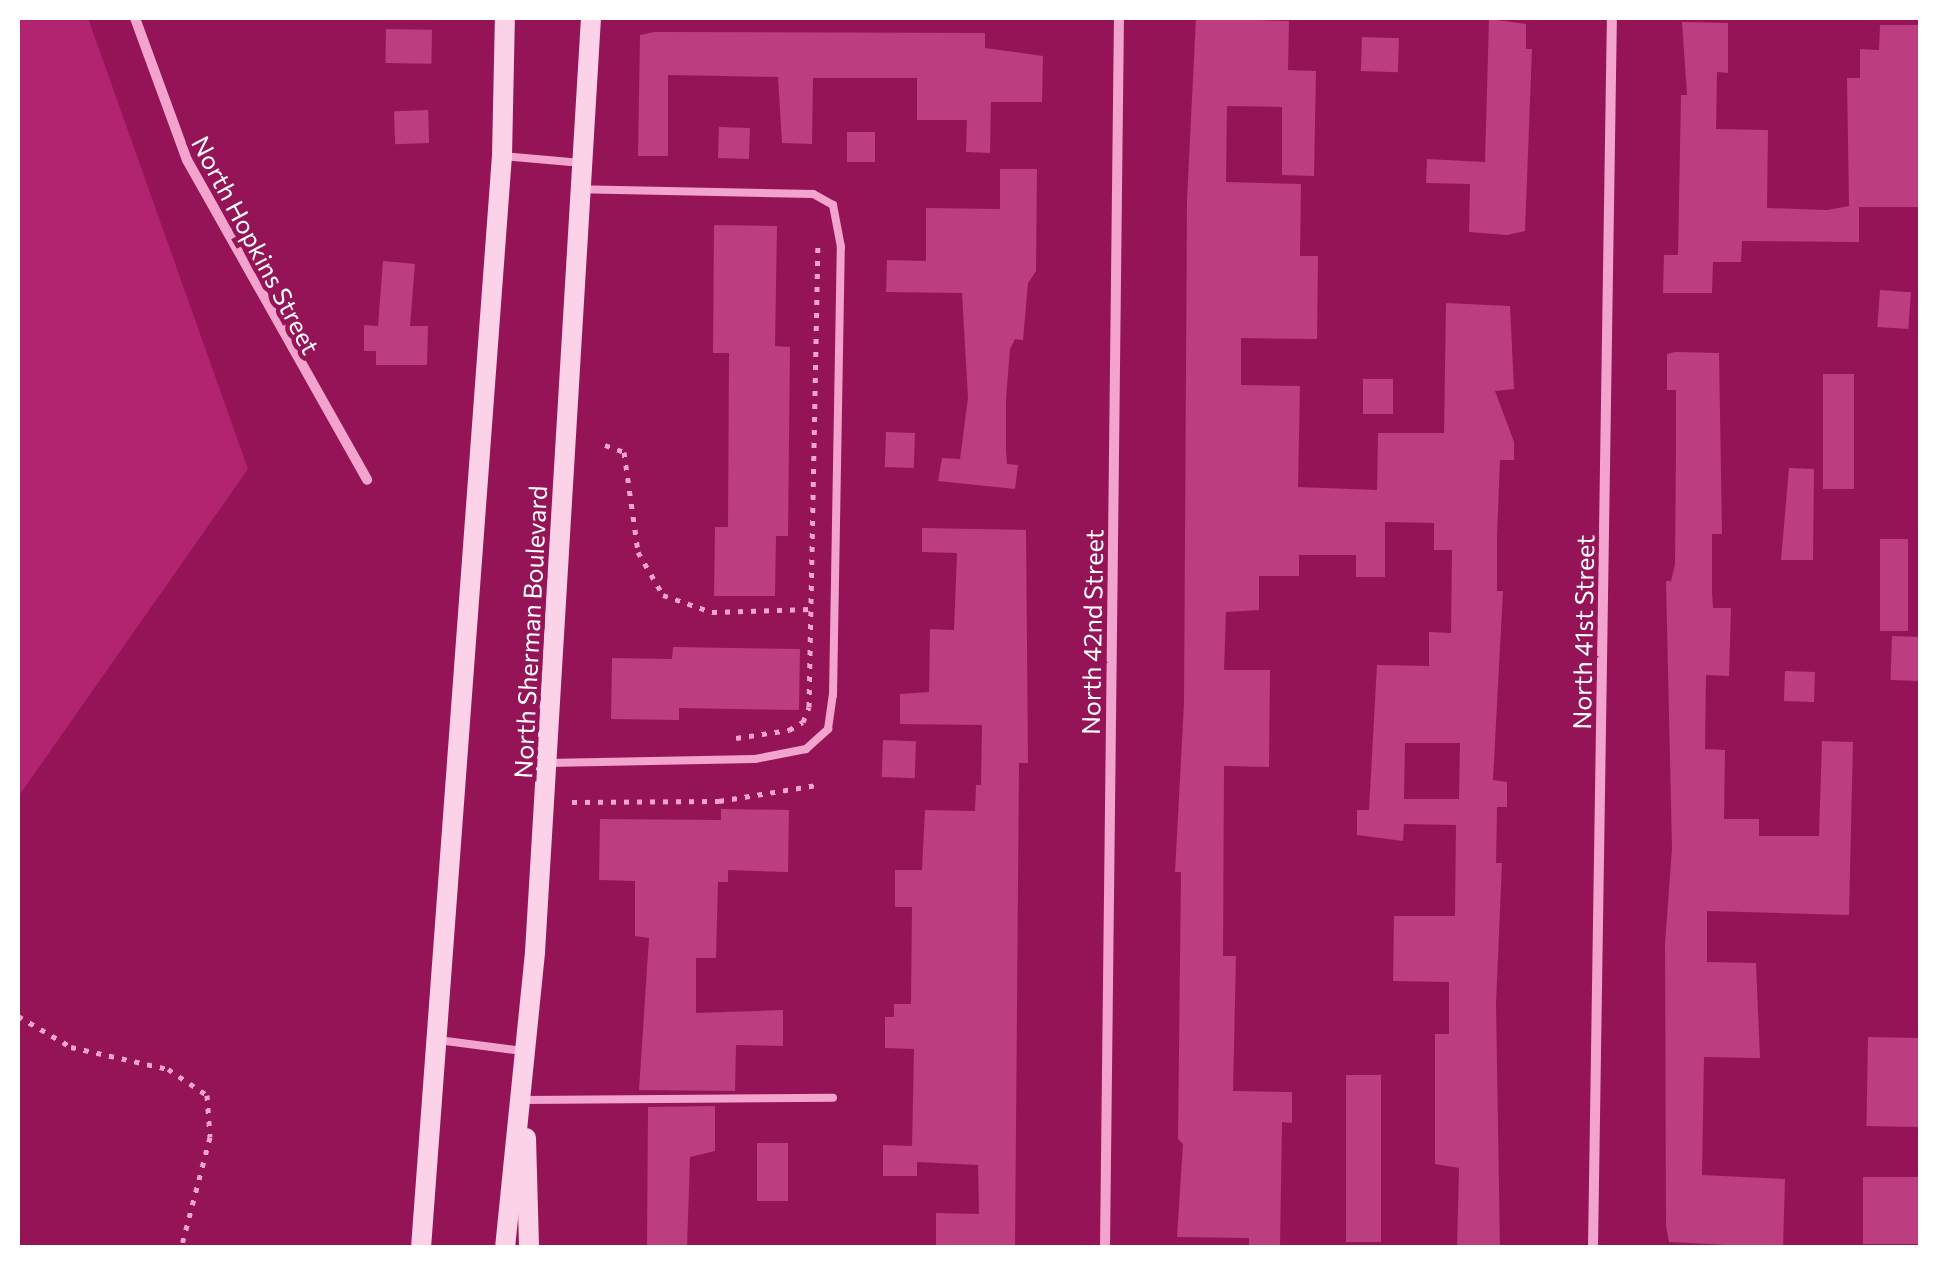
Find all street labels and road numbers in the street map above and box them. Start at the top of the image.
street label: North Hopkins Street [186,131,326,359]
street label: North Sherman Boulevard [507,485,553,779]
street label: North 42nd Street [1075,529,1109,735]
street label: North 41st Street [1566,534,1600,730]

